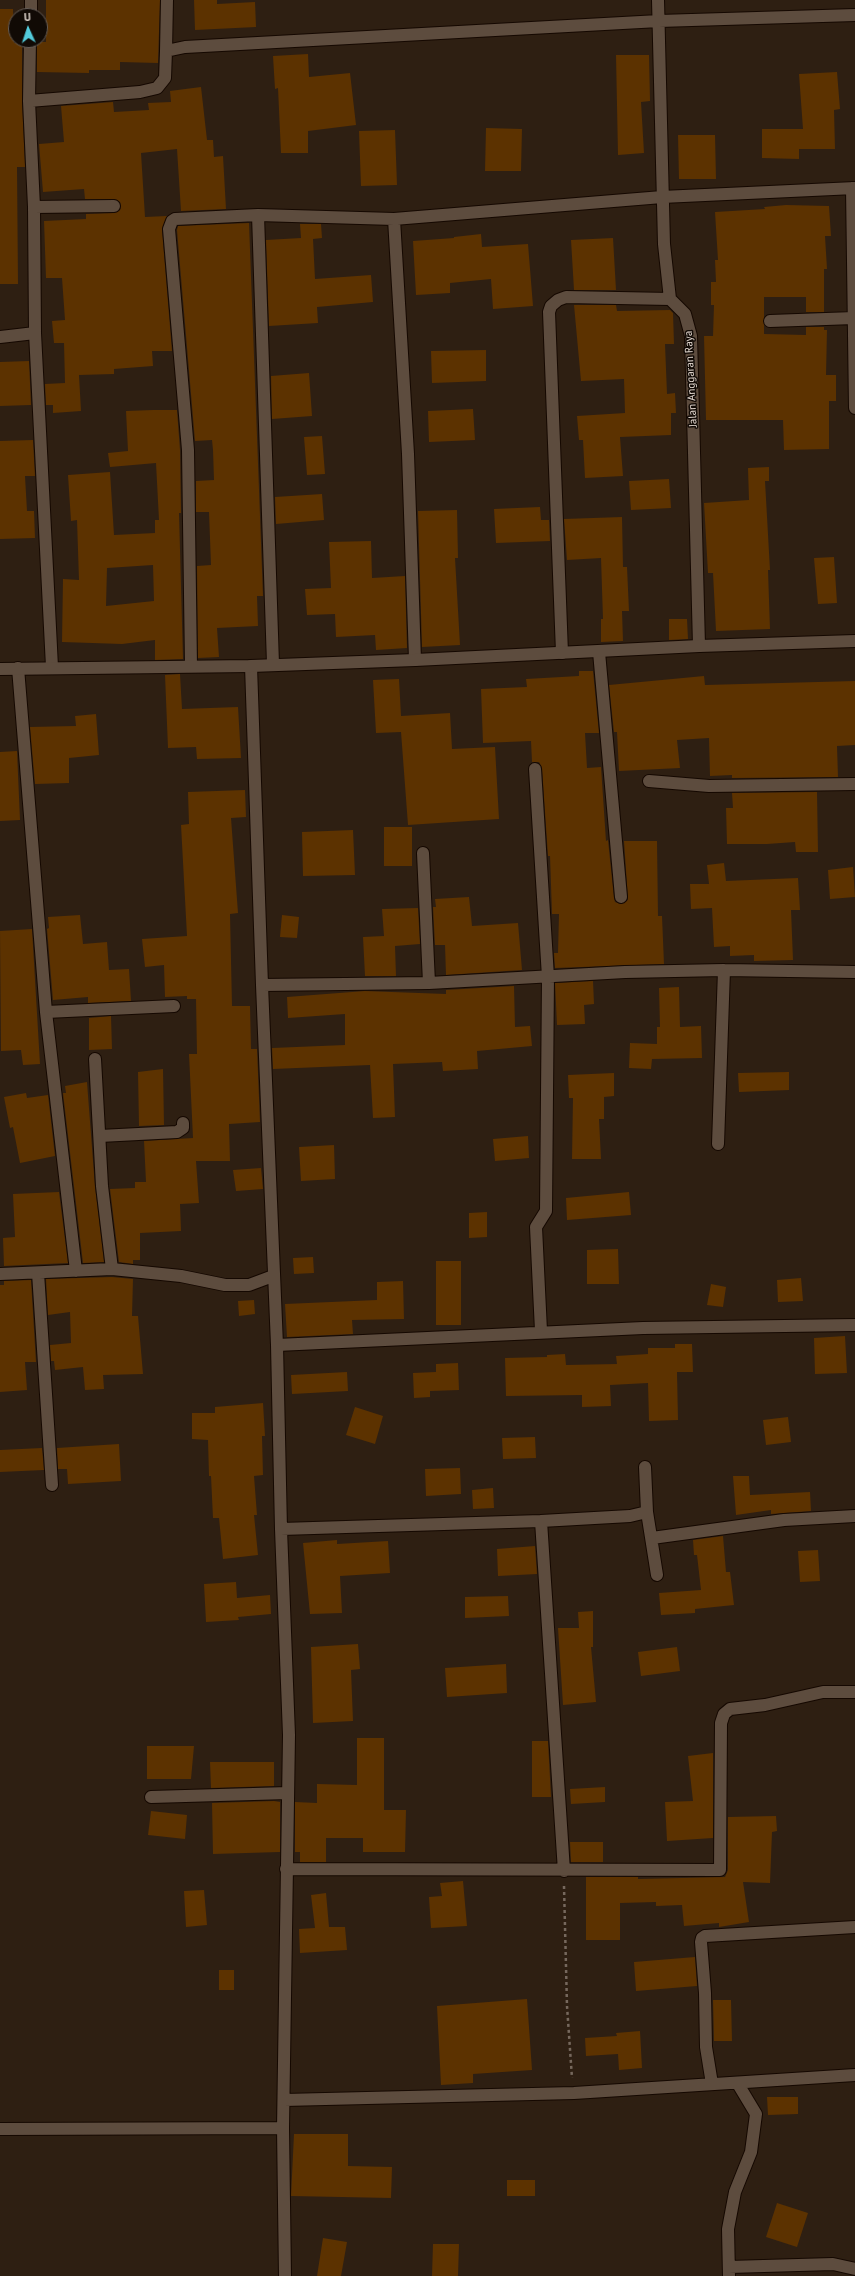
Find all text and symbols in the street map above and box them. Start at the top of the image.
north arrow [8,8,48,48]
text: U [24,10,31,24]
street label: Jalan Anggaran Raya [682,330,700,428]

